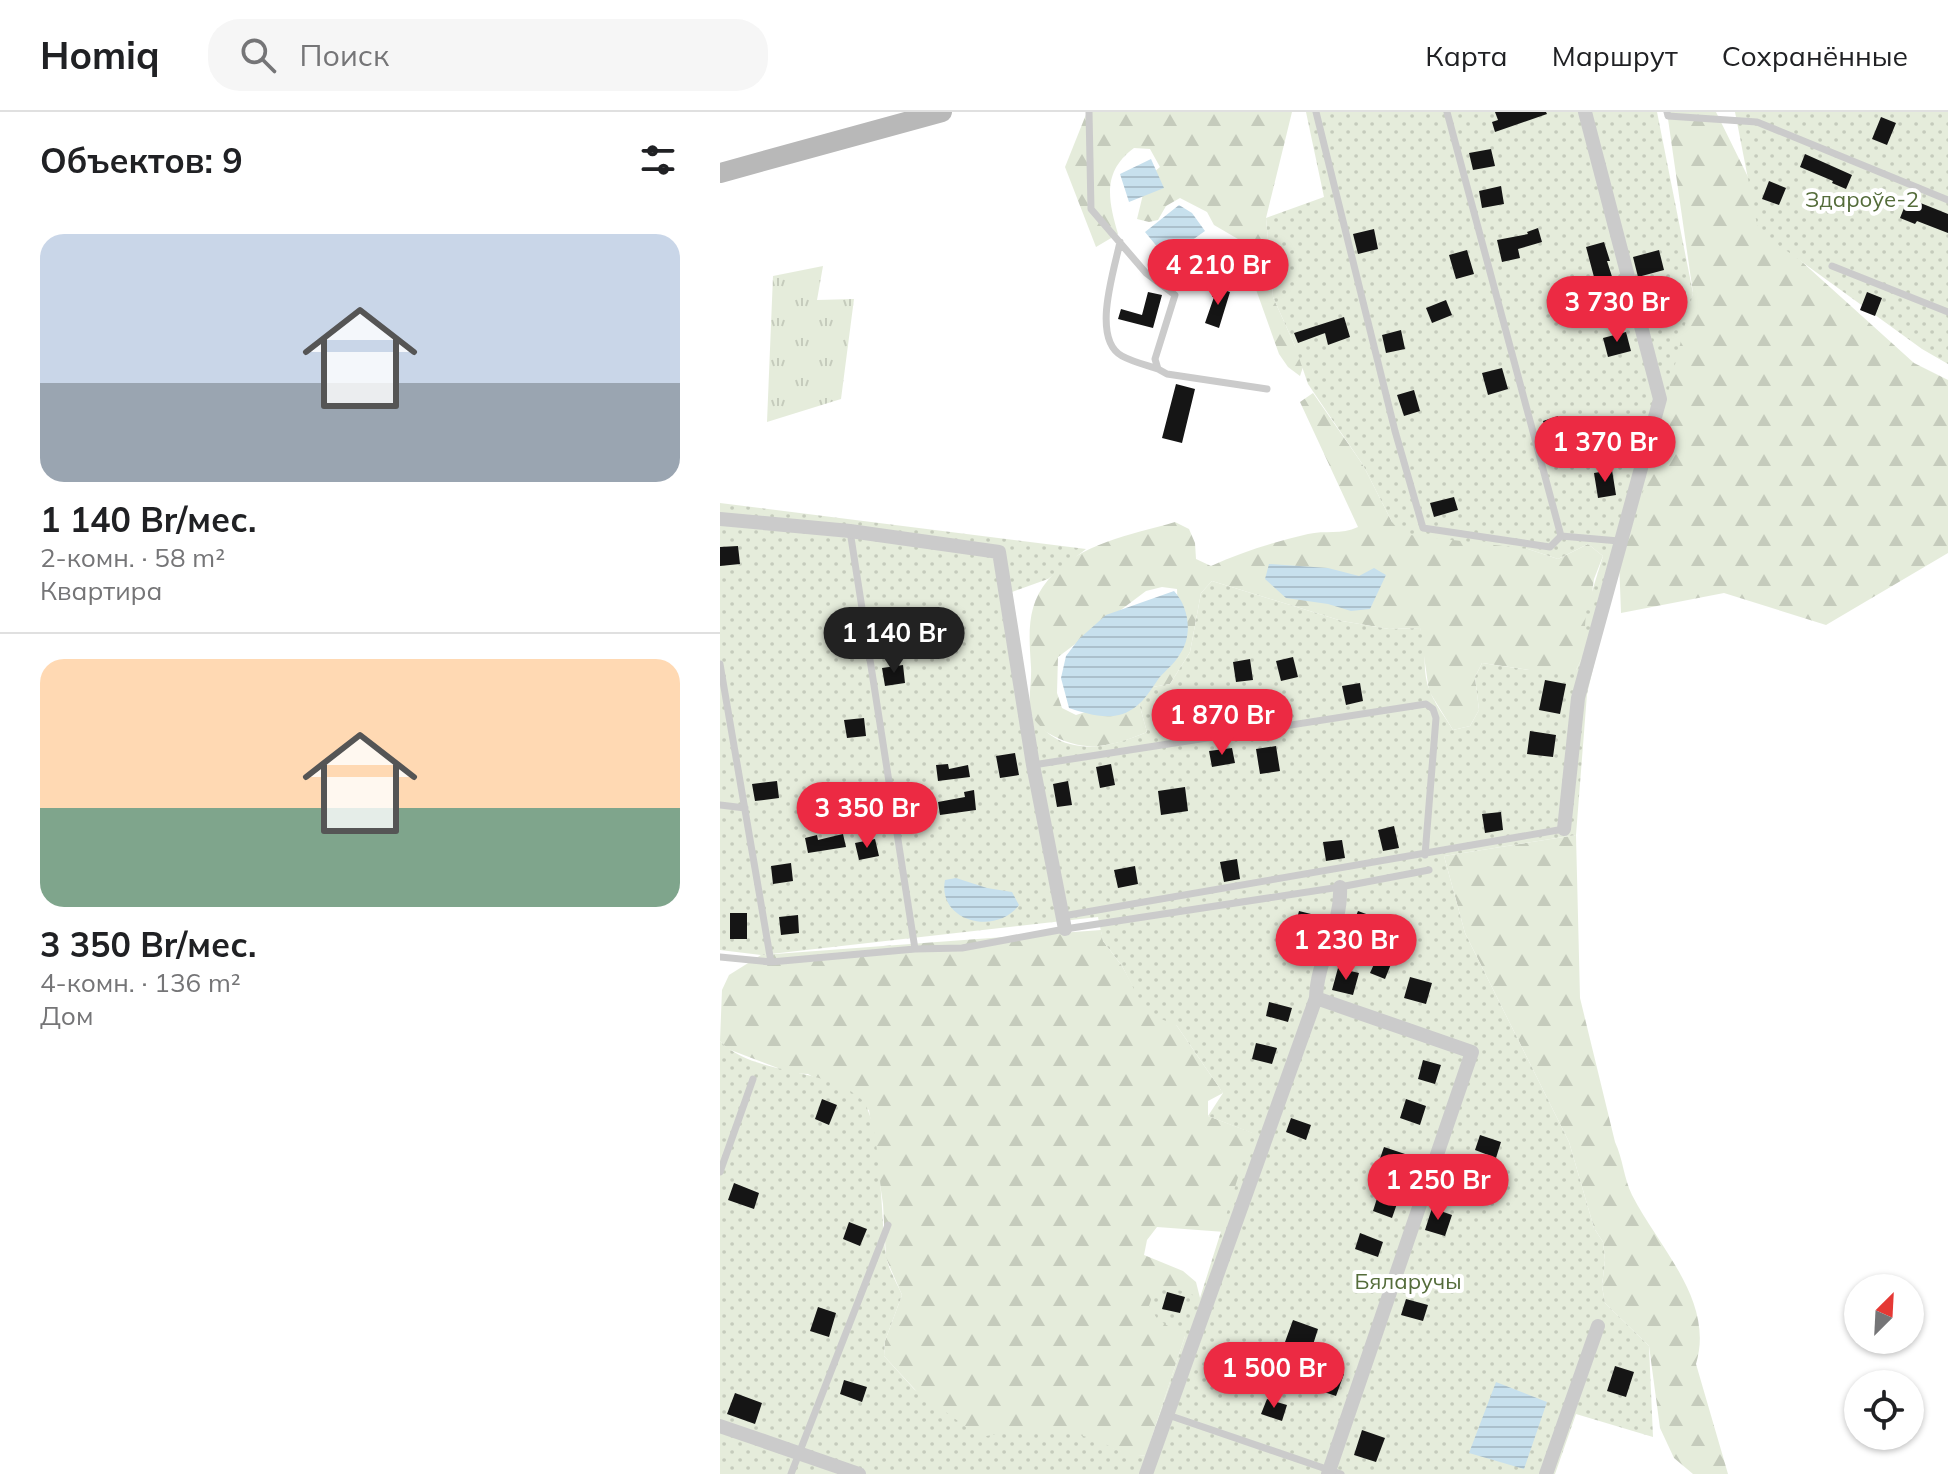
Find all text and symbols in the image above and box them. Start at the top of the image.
search box [208,19,768,91]
text: Homiq [40,31,160,79]
icon: search [236,33,280,77]
text: Поиск [300,36,389,74]
text: Карта [1425,38,1508,73]
text: Маршрут [1552,38,1678,73]
text: Сохранённые [1722,38,1908,73]
icon: filters [636,138,680,182]
text: Объектов: 9 [40,139,243,182]
park label: Здароўе-2 [1805,185,1919,213]
pin: 4 210 Br [1135,239,1301,307]
text: 4 210 Br [1166,248,1270,281]
pin: 3 730 Br [1534,276,1700,344]
text: 3 730 Br [1565,285,1669,318]
icon: home [288,286,432,430]
pin: 1 370 Br [1522,416,1688,484]
text: 1 370 Br [1553,425,1657,458]
text: 1 140 Br/мес. [40,498,257,541]
text: 2-комн. · 58 m² [40,541,225,574]
text: Квартира [40,574,162,607]
pin: 1 140 Br [811,607,977,675]
text: 1 140 Br [842,616,946,649]
pin: 1 870 Br [1139,689,1305,757]
text: 1 870 Br [1170,698,1274,731]
icon: home [288,711,432,855]
pin: 3 350 Br [784,782,950,850]
text: 3 350 Br [815,791,919,824]
pin: 1 230 Br [1263,914,1429,982]
text: 3 350 Br/мес. [40,923,257,966]
text: 1 230 Br [1294,923,1398,956]
text: 4-комн. · 136 m² [40,966,241,999]
text: Дом [40,999,93,1032]
pin: 1 250 Br [1355,1154,1521,1222]
text: 1 250 Br [1386,1163,1490,1196]
park label: Бяларучы [1354,1267,1462,1295]
north arrow [1844,1274,1924,1354]
map controls [1844,1274,1924,1450]
pin: 1 500 Br [1191,1342,1357,1410]
text: 1 500 Br [1222,1351,1326,1384]
button: locate [1844,1370,1924,1450]

